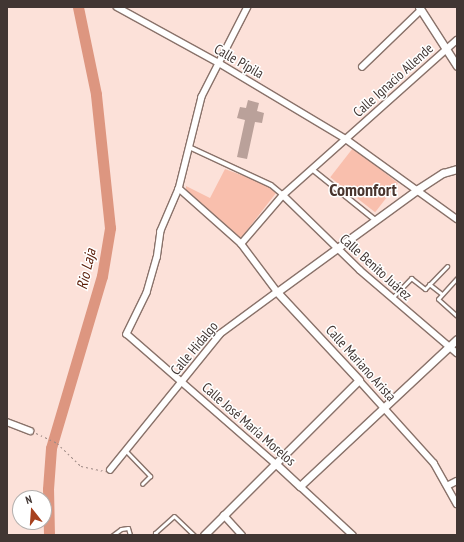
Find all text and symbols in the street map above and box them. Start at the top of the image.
street label: Calle Pípila [211,40,267,82]
street label: Calle Ignacio Allende [349,40,437,120]
district label: Comonfort [329,179,397,201]
street label: Calle Benito Juárez [337,230,415,304]
water label: Rio Laja [73,247,99,291]
street label: Calle Hidalgo [167,318,221,378]
street label: Calle Mariano Arista [322,321,400,405]
street label: Calle José María Morelos [199,379,299,469]
north arrow [12,490,52,530]
text: N [24,492,34,507]

